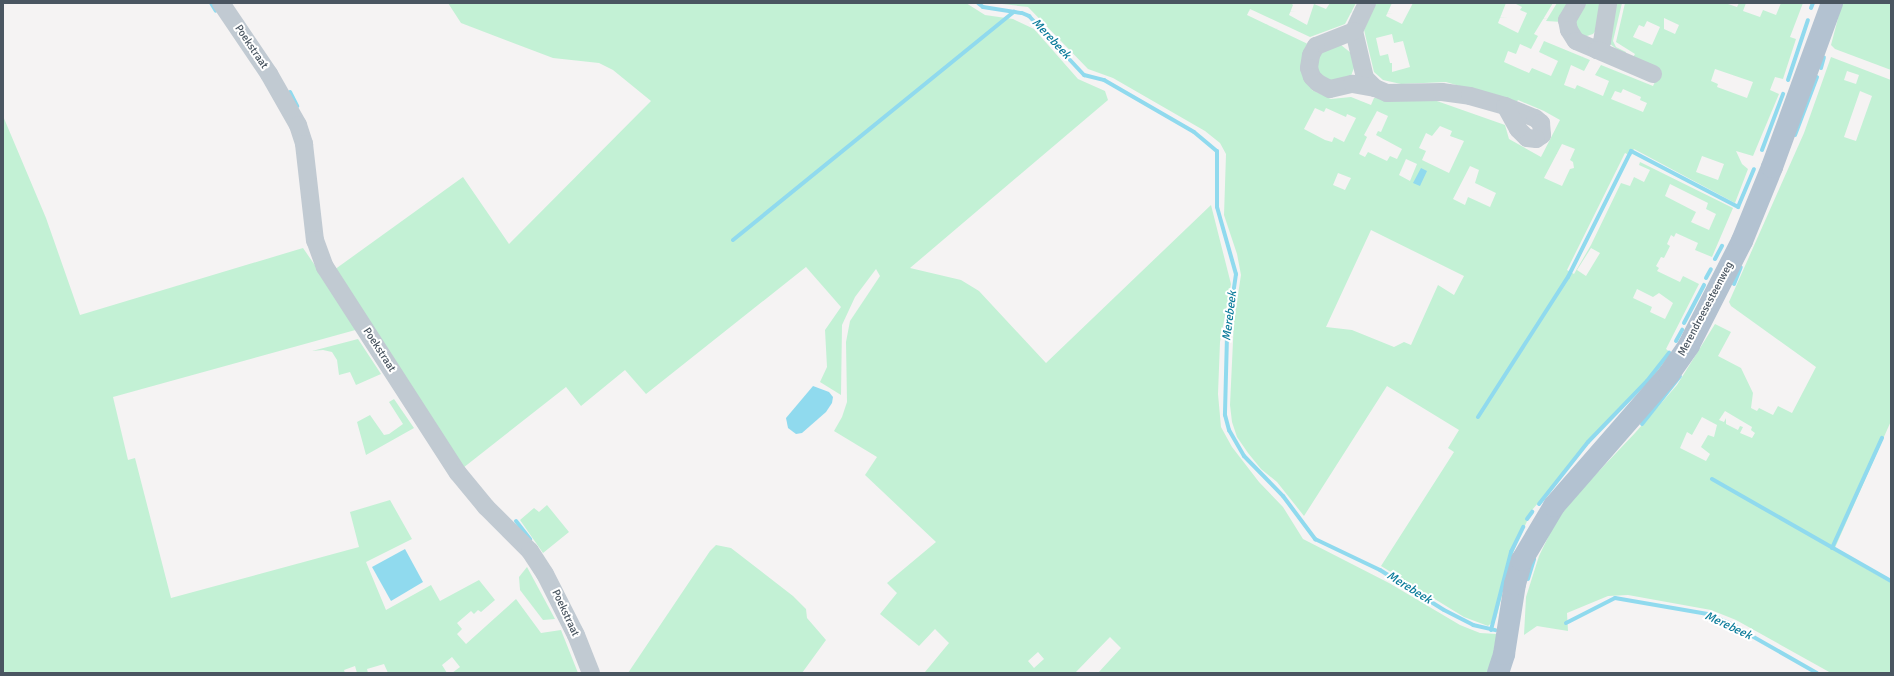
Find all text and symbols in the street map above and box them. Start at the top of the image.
water label: Merebeek [1029,16,1073,62]
street label: Poekstraat [231,23,271,71]
street label: Merendreesesteenweg [1675,259,1737,359]
water label: Merebeek [1220,290,1240,342]
street label: Poekstraat [360,325,398,375]
water label: Merebeek [1384,569,1434,607]
street label: Poekstraat [548,587,582,639]
water label: Merebeek [1702,609,1754,643]

